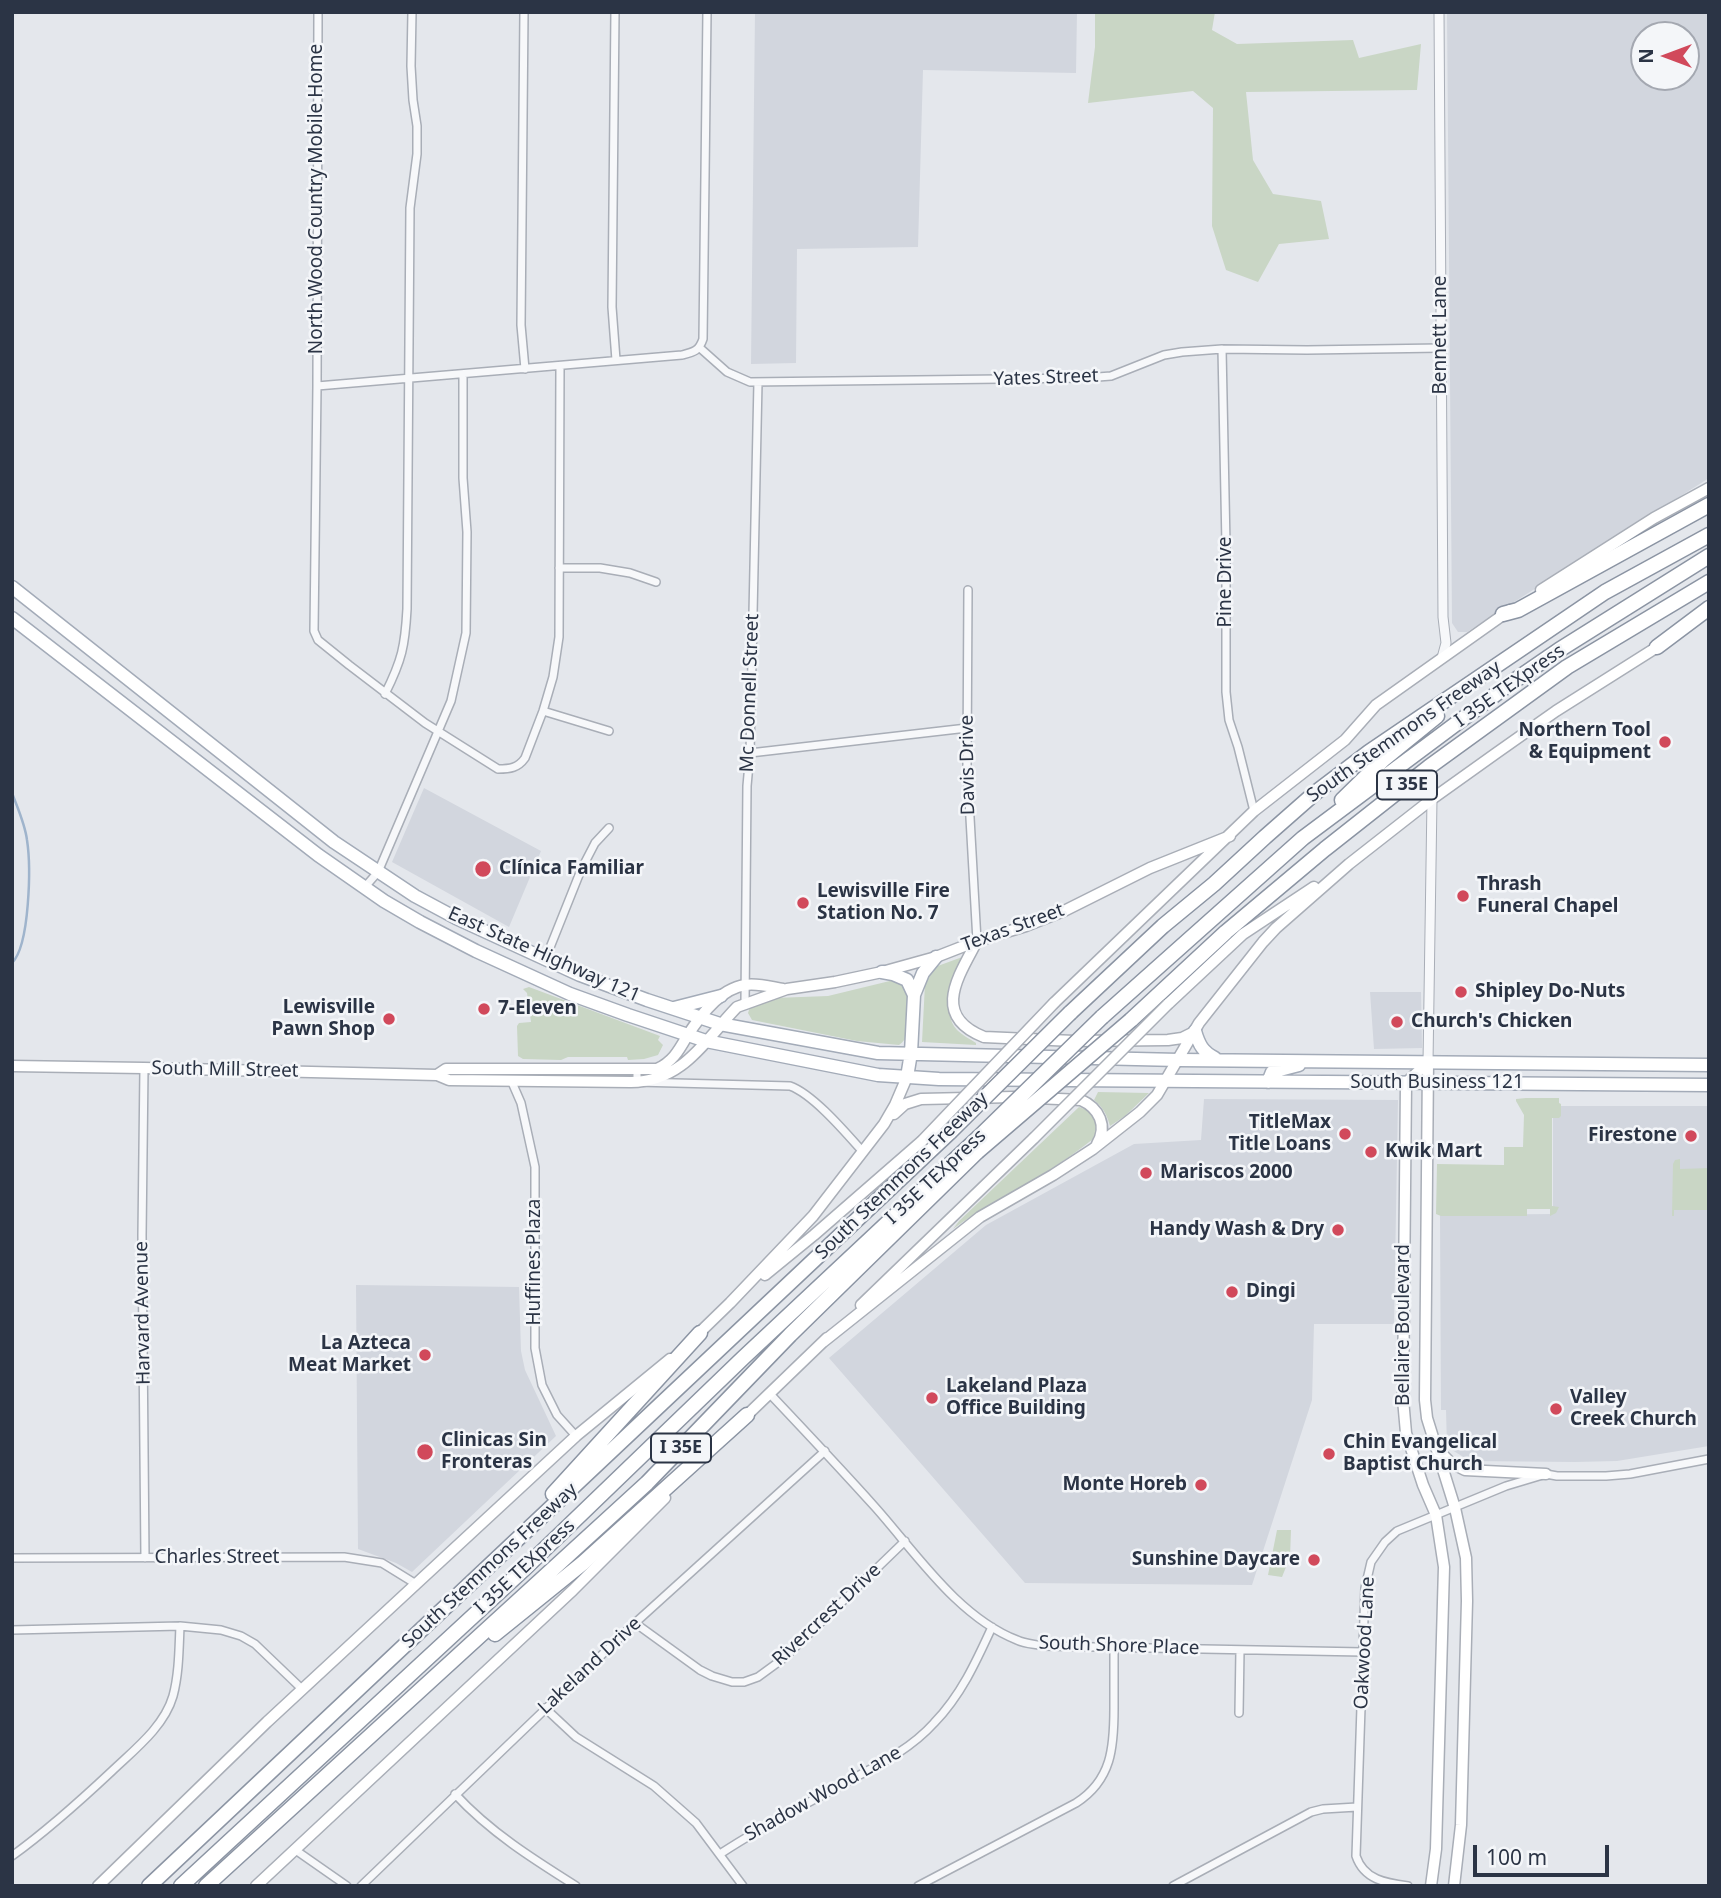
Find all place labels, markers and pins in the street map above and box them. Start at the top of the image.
place label: Northern Tool & Equipment [1518,720,1651,764]
marker: Northern Tool & Equipment [1657,734,1673,750]
place label: Clínica Familiar [499,858,644,880]
marker: Clínica Familiar [473,859,493,879]
place label: Thrash Funeral Chapel [1477,874,1619,918]
place label: Lewisville Fire Station No. 7 [817,881,950,925]
marker: Thrash Funeral Chapel [1455,888,1471,904]
marker: Lewisville Fire Station No. 7 [795,895,811,911]
place label: Shipley Do-Nuts [1475,981,1625,1003]
marker: Shipley Do-Nuts [1453,984,1469,1000]
place label: Lewisville Pawn Shop [272,997,375,1041]
place label: 7-Eleven [498,998,577,1020]
marker: 7-Eleven [476,1001,492,1017]
marker: Lewisville Pawn Shop [381,1011,397,1027]
place label: Church's Chicken [1411,1011,1572,1033]
marker: Church's Chicken [1389,1014,1405,1030]
place label: TitleMax Title Loans [1228,1112,1331,1156]
place label: Firestone [1588,1125,1677,1147]
marker: TitleMax Title Loans [1337,1126,1353,1142]
marker: Firestone [1683,1128,1699,1144]
place label: Kwik Mart [1385,1141,1482,1163]
marker: Kwik Mart [1363,1144,1379,1160]
place label: Mariscos 2000 [1160,1162,1293,1184]
marker: Mariscos 2000 [1138,1165,1154,1181]
place label: Handy Wash & Dry [1149,1219,1324,1241]
marker: Handy Wash & Dry [1330,1222,1346,1238]
place label: Dingi [1246,1281,1296,1303]
marker: Dingi [1224,1284,1240,1300]
place label: La Azteca Meat Market [288,1333,411,1377]
marker: La Azteca Meat Market [417,1347,433,1363]
place label: Lakeland Plaza Office Building [946,1376,1087,1420]
place label: Valley Creek Church [1570,1387,1697,1431]
marker: Lakeland Plaza Office Building [924,1390,940,1406]
marker: Valley Creek Church [1548,1401,1564,1417]
place label: Clinicas Sin Fronteras [441,1430,547,1474]
place label: Chin Evangelical Baptist Church [1343,1432,1497,1476]
marker: Clinicas Sin Fronteras [415,1442,435,1462]
marker: Chin Evangelical Baptist Church [1321,1446,1337,1462]
place label: Monte Horeb [1062,1474,1187,1496]
marker: Monte Horeb [1193,1477,1209,1493]
place label: Sunshine Daycare [1132,1549,1300,1571]
marker: Sunshine Daycare [1306,1552,1322,1568]

